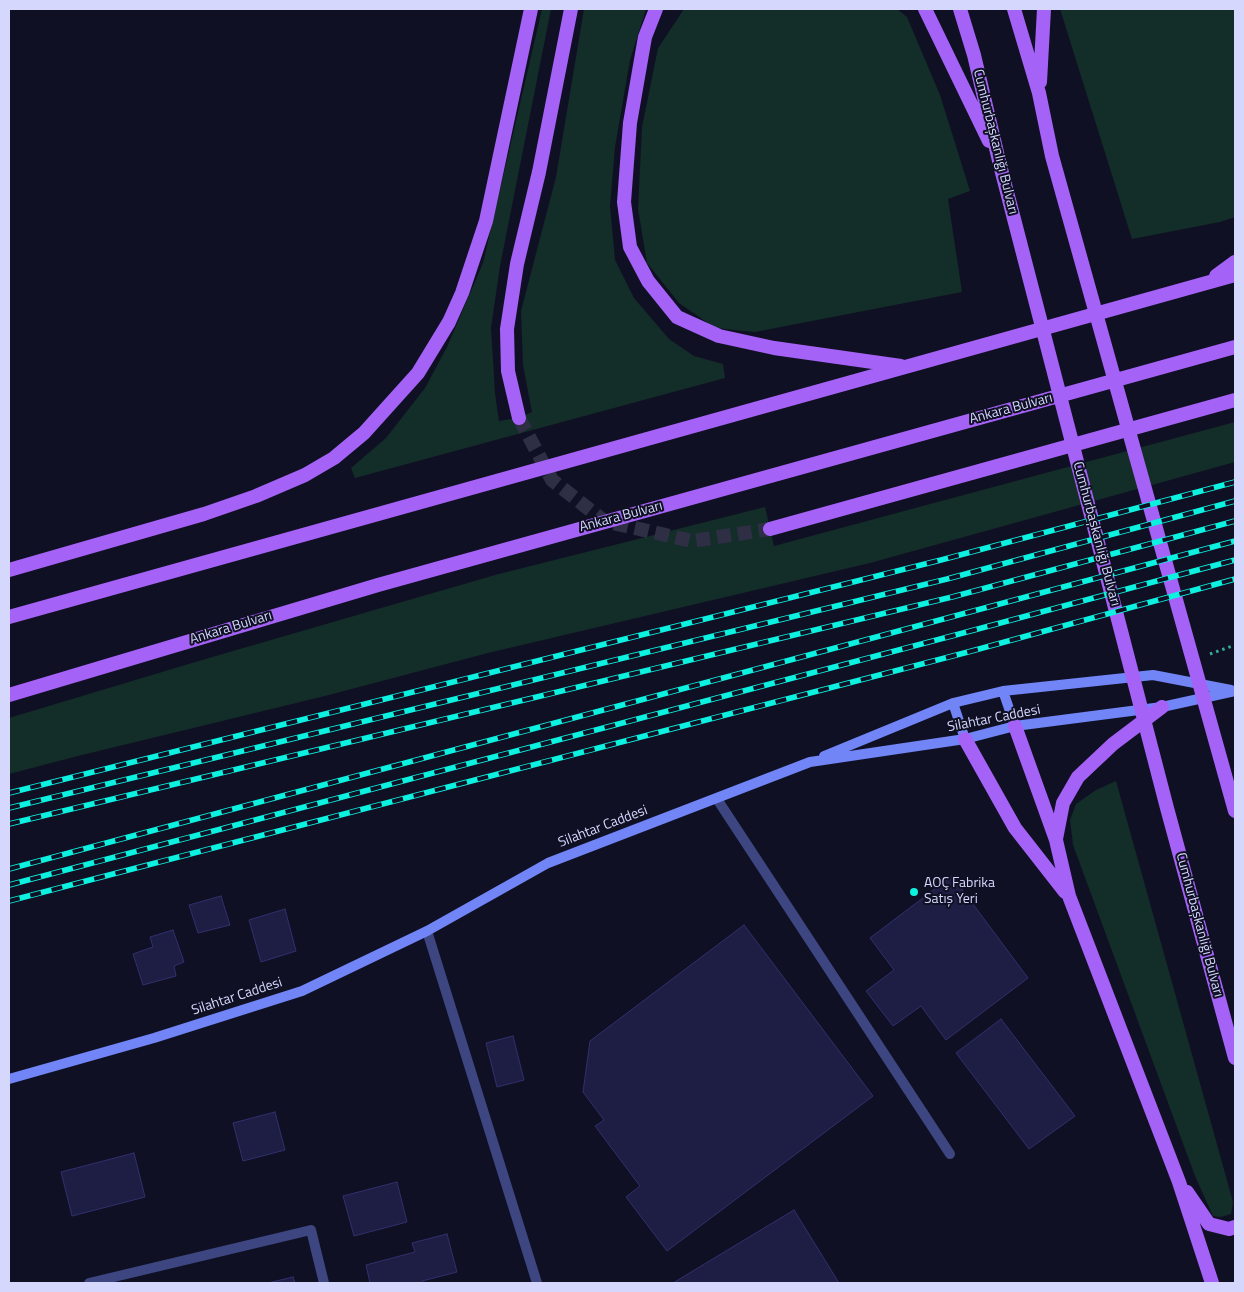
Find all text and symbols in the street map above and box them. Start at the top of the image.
street label: Cumhurbaşkanlığı Bulvarı [969,68,1021,216]
street label: Ankara Bulvarı [968,390,1054,428]
street label: Cumhurbaşkanlığı Bulvarı [1069,460,1123,608]
street label: Ankara Bulvarı [578,498,664,536]
street label: Ankara Bulvarı [188,607,274,649]
street label: Silahtar Caddesi [946,702,1042,736]
street label: Silahtar Caddesi [556,802,650,852]
street label: Cumhurbaşkanlığı Bulvarı [1172,851,1226,999]
place label: AOÇ Fabrika Satış Yeri [924,876,995,909]
marker: AOÇ Fabrika Satış Yeri [908,886,920,898]
street label: Silahtar Caddesi [190,974,284,1020]

